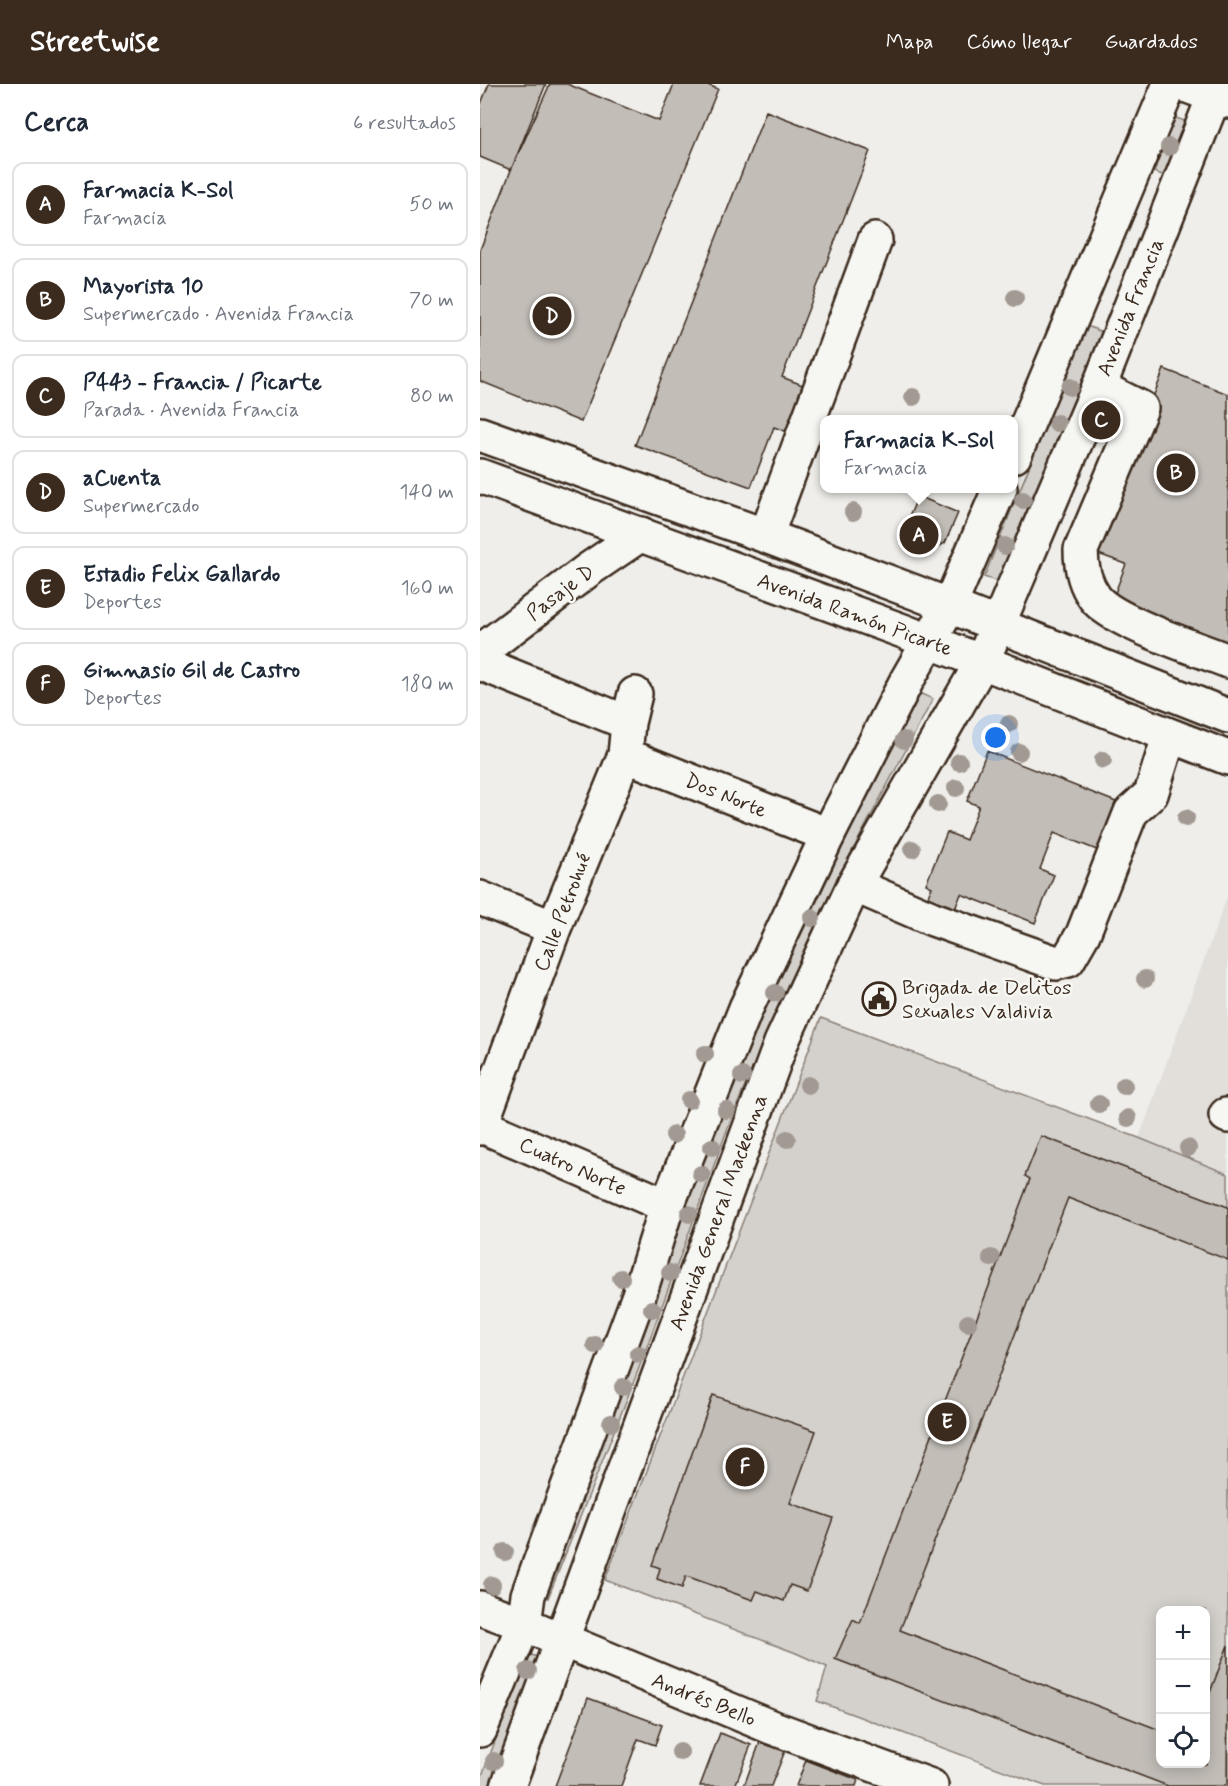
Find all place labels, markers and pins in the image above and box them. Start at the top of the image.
pin: D [532,294,572,338]
pin: C [1082,398,1120,442]
pin: B [1156,450,1196,496]
pin: A [900,512,938,558]
place label: Brigada de Delitos Sexuales Valdivia [902,974,1071,1026]
public building icon: Brigada de Delitos Sexuales Valdivia [861,981,897,1017]
pin: E [928,1400,966,1444]
pin: F [726,1444,764,1490]

